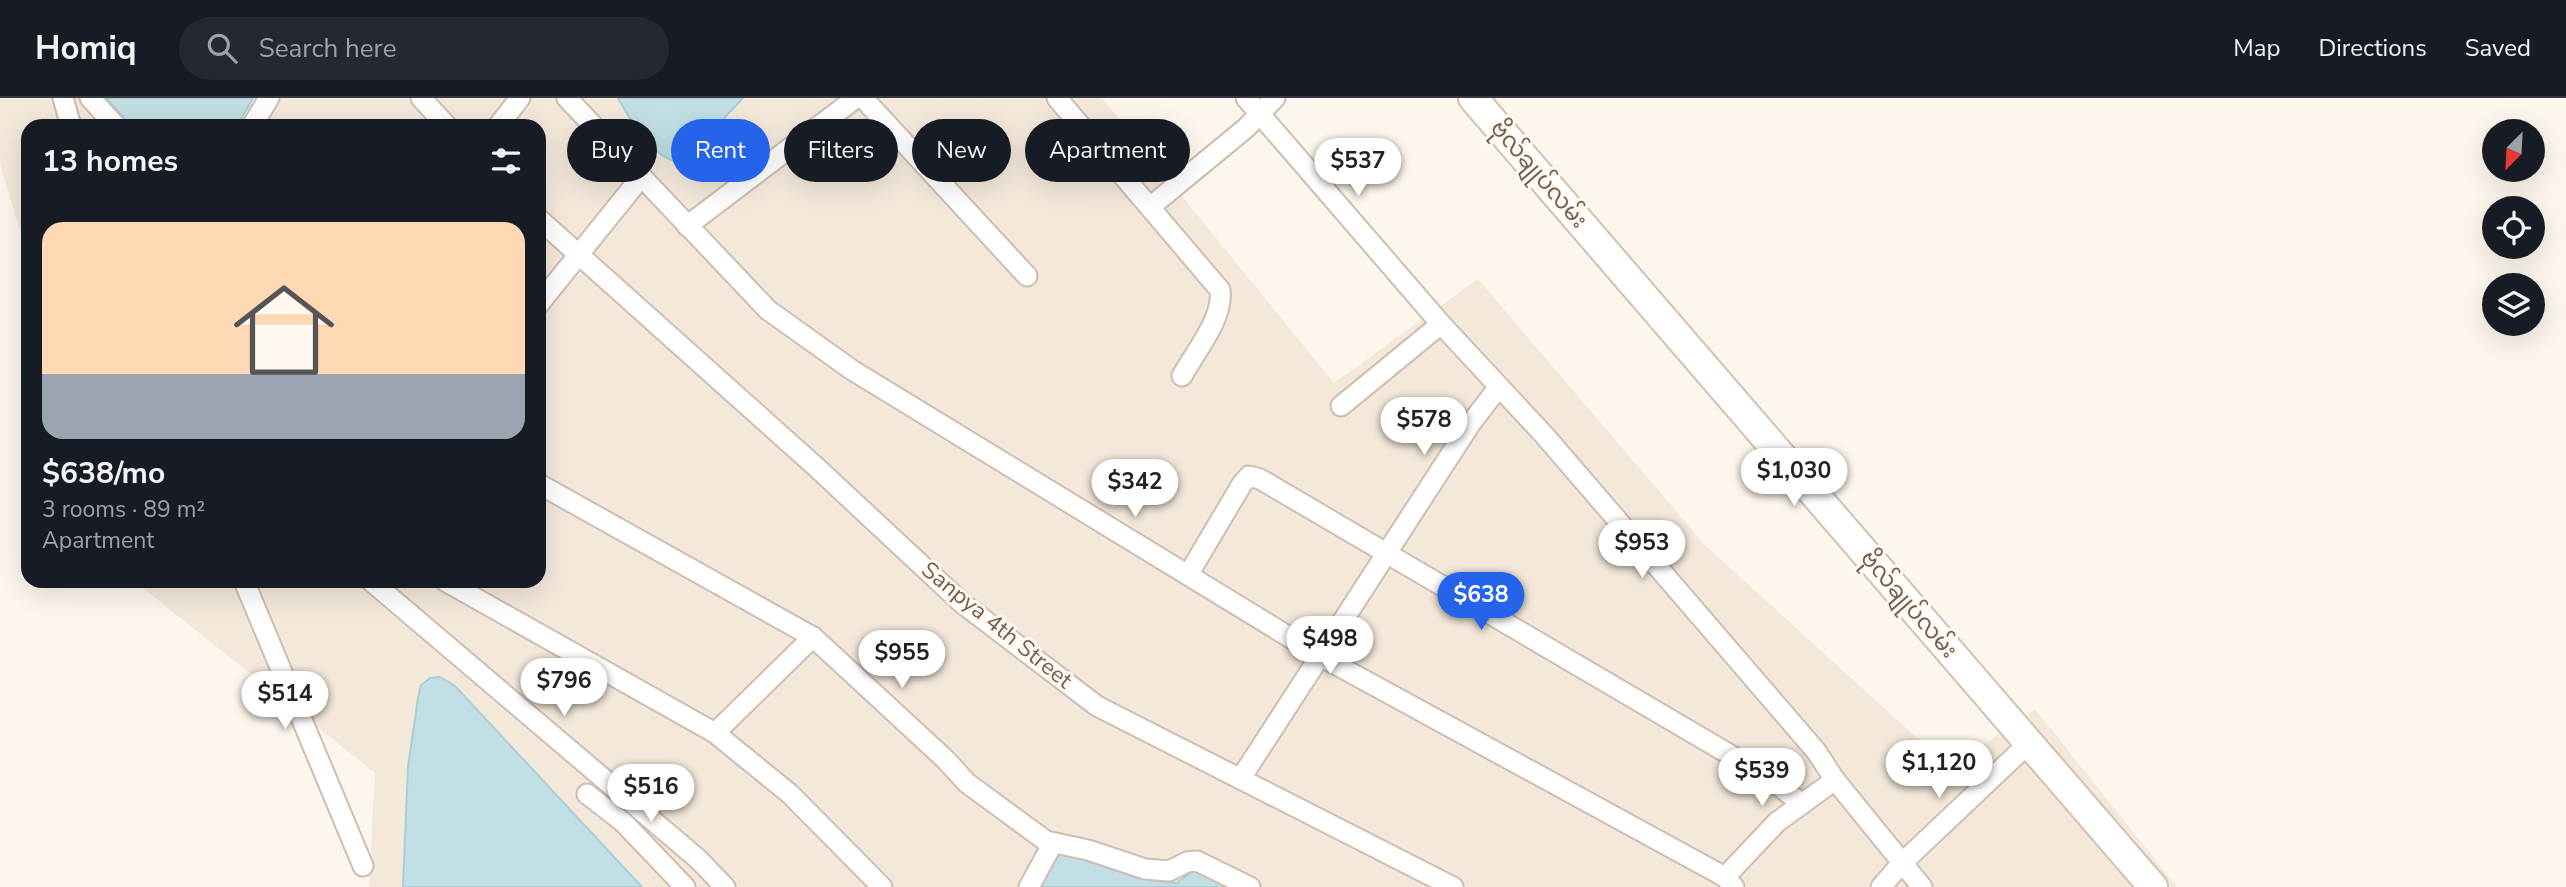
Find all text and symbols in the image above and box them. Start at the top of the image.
search box [179,17,669,80]
text: Homiq [35,26,137,71]
icon: search [203,29,241,67]
text: Search here [259,31,397,66]
text: Map [2233,32,2280,64]
text: Directions [2318,32,2427,64]
text: Saved [2465,32,2531,64]
street label: ဗိုလ်ချုပ်လမ်း [1481,113,1595,237]
chip: Buy [567,119,657,182]
chip: Rent [671,119,770,182]
chip: Filters [784,119,898,182]
chip: New [912,119,1011,182]
chip: Apartment [1025,119,1190,182]
north arrow [2482,119,2544,182]
map controls [2482,119,2545,336]
pin: $537 [1317,139,1399,198]
text: 13 homes [42,141,178,182]
icon: filters [487,142,525,180]
text: $537 [1330,145,1386,176]
button: locate [2482,196,2545,259]
icon: home [221,267,347,393]
button: layers [2482,273,2545,336]
pin: $578 [1383,398,1465,457]
text: $578 [1396,404,1452,435]
pin: $1,030 [1737,448,1851,508]
text: $638/mo [42,453,165,494]
text: $1,030 [1757,455,1831,486]
pin: $342 [1094,460,1176,519]
text: $342 [1107,466,1163,497]
text: 3 rooms · 89 m² [42,494,205,525]
pin: $953 [1601,520,1683,580]
text: Apartment [42,525,154,556]
text: $953 [1614,527,1670,558]
street label: ဗိုလ်ချုပ်လမ်း [1851,543,1965,667]
street label: Sanpya 4th Street [915,554,1080,696]
pin: $638 [1440,573,1522,632]
text: $638 [1453,579,1509,610]
pin: $498 [1289,616,1371,676]
text: $498 [1302,623,1358,654]
pin: $955 [861,630,943,690]
text: $955 [874,637,930,668]
pin: $796 [523,658,605,718]
text: $796 [536,665,592,696]
pin: $514 [244,672,326,731]
text: $514 [257,678,313,709]
pin: $1,120 [1882,740,1996,800]
text: $1,120 [1902,747,1976,778]
pin: $539 [1721,748,1803,808]
text: $539 [1734,755,1790,786]
pin: $516 [610,764,692,824]
text: $516 [623,771,679,802]

